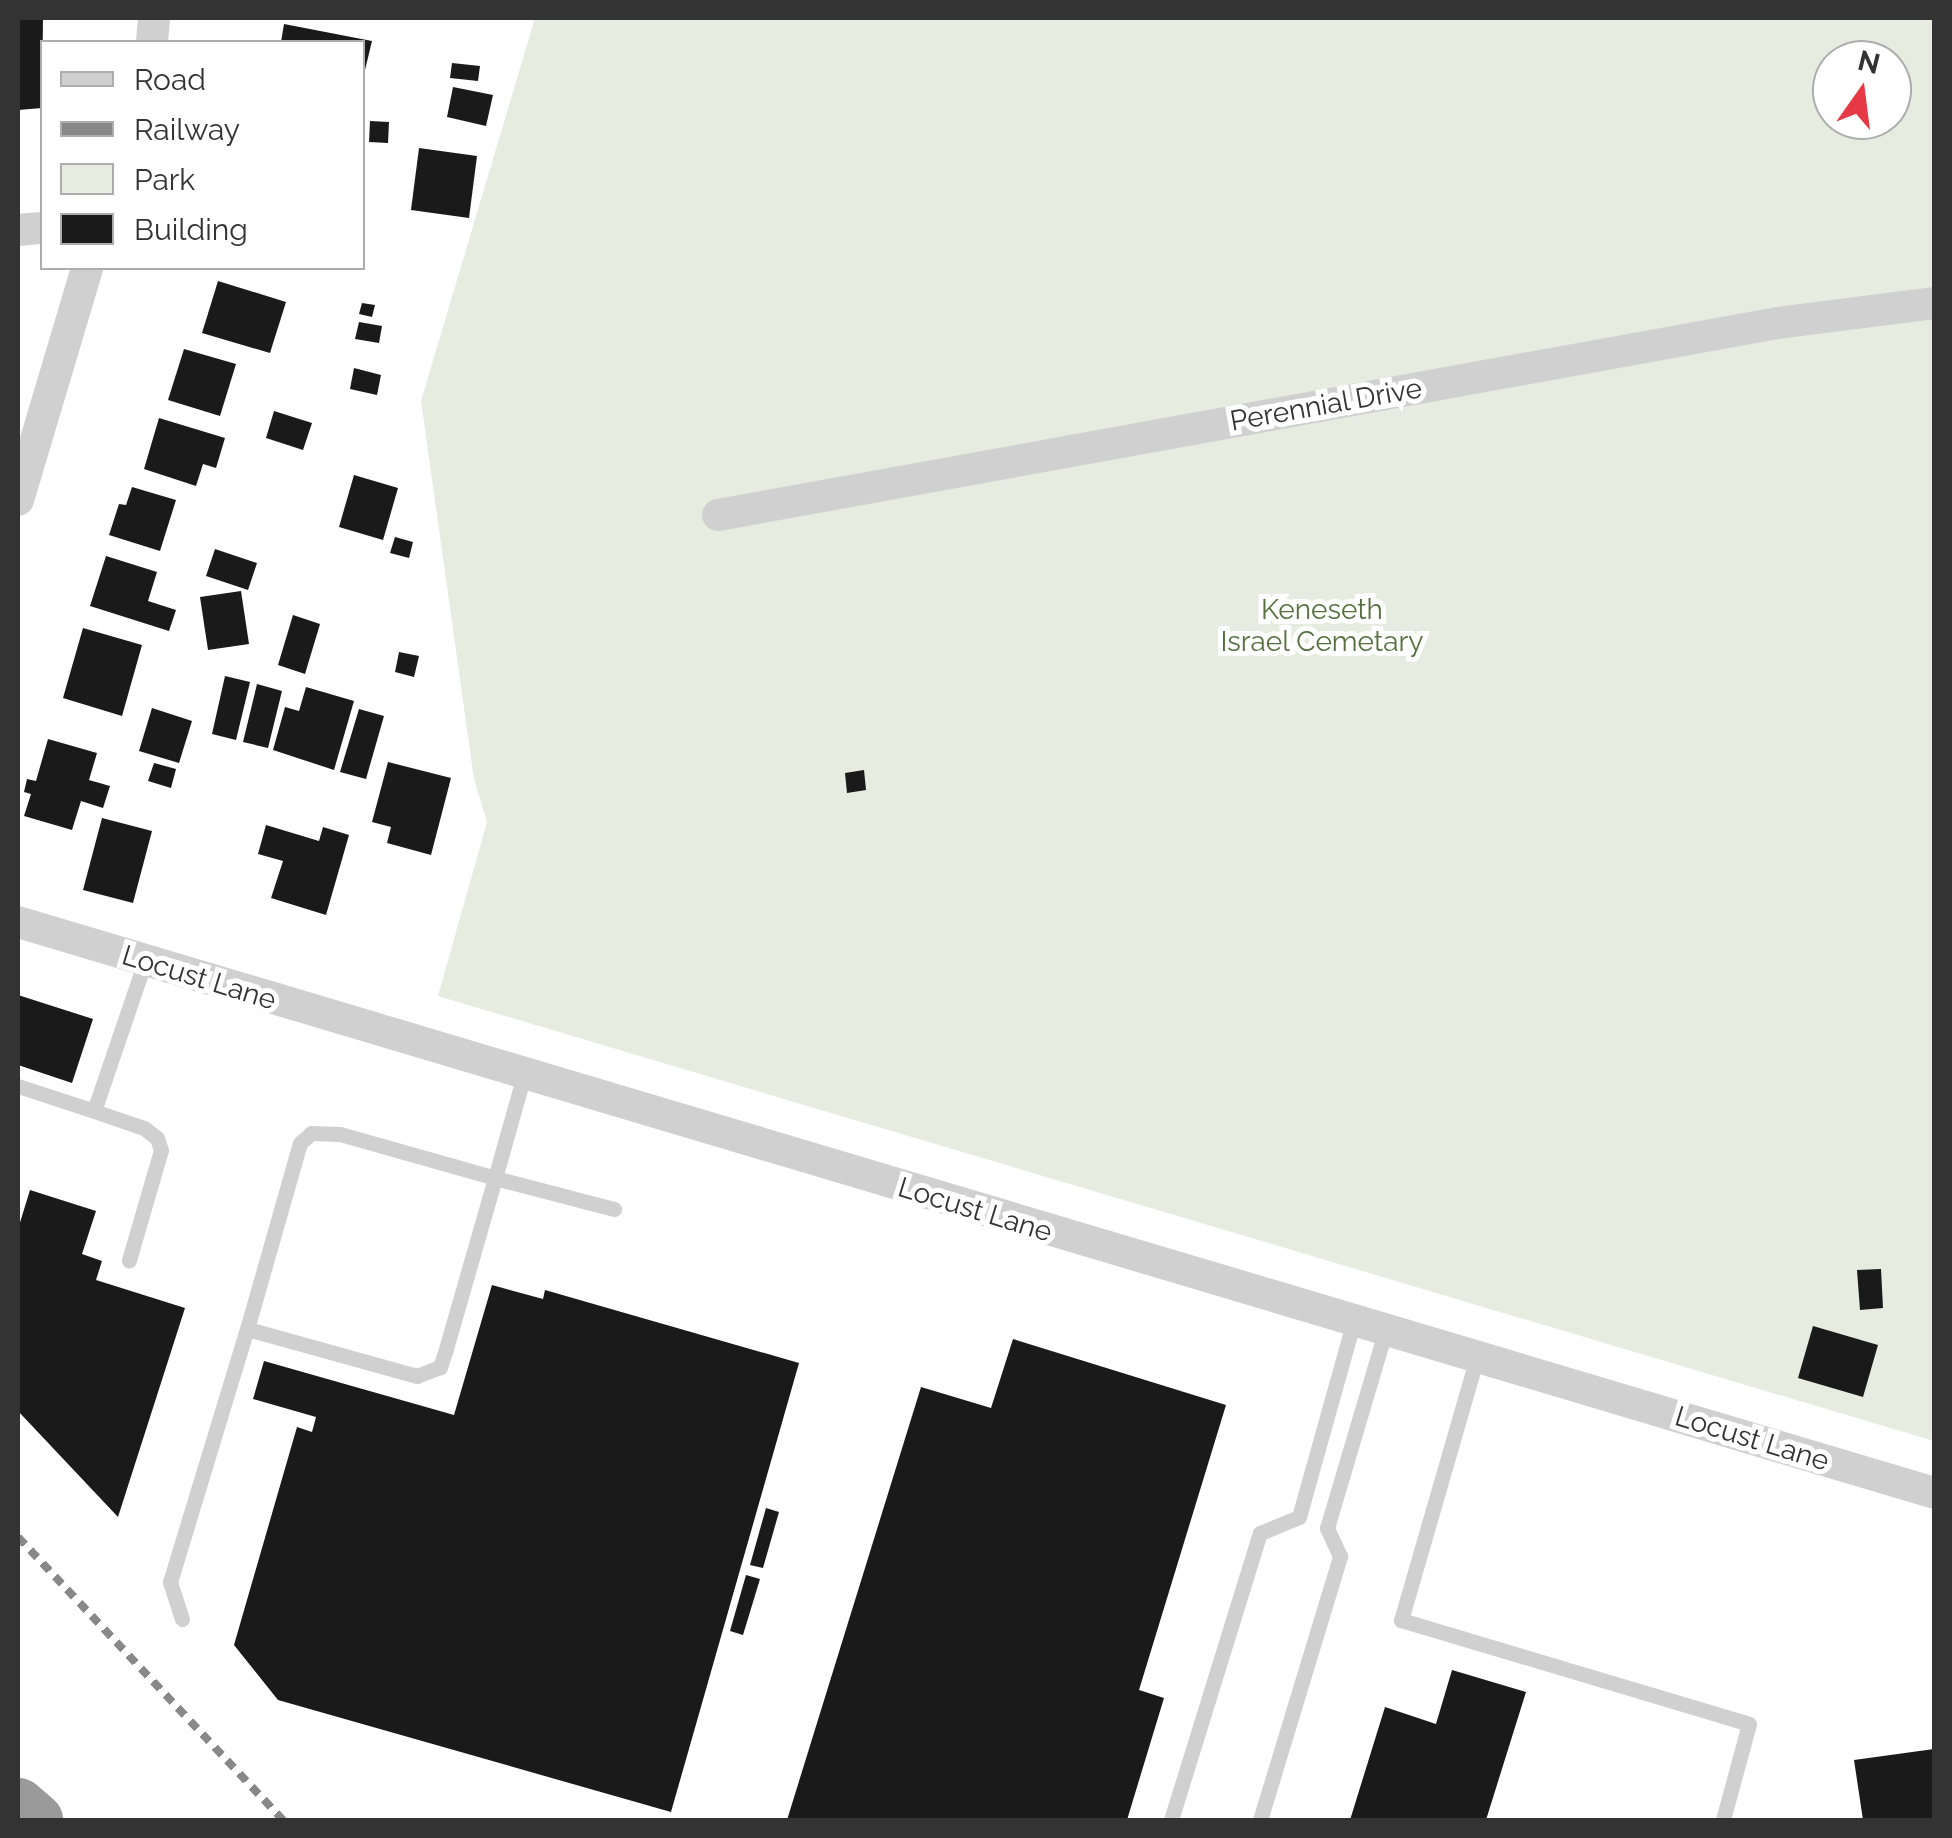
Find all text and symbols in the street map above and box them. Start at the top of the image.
legend [40,40,365,270]
north arrow [1812,40,1912,140]
text: N [1855,44,1883,81]
text: Road [134,62,206,97]
text: Railway [134,112,240,147]
text: Park [134,162,195,197]
text: Building [134,212,248,247]
street label: Perennial Drive [1227,372,1425,438]
park label: Keneseth Israel Cemetary [1220,593,1424,659]
street label: Locust Lane [118,939,280,1017]
street label: Locust Lane [894,1171,1056,1249]
street label: Locust Lane [1671,1400,1833,1478]

